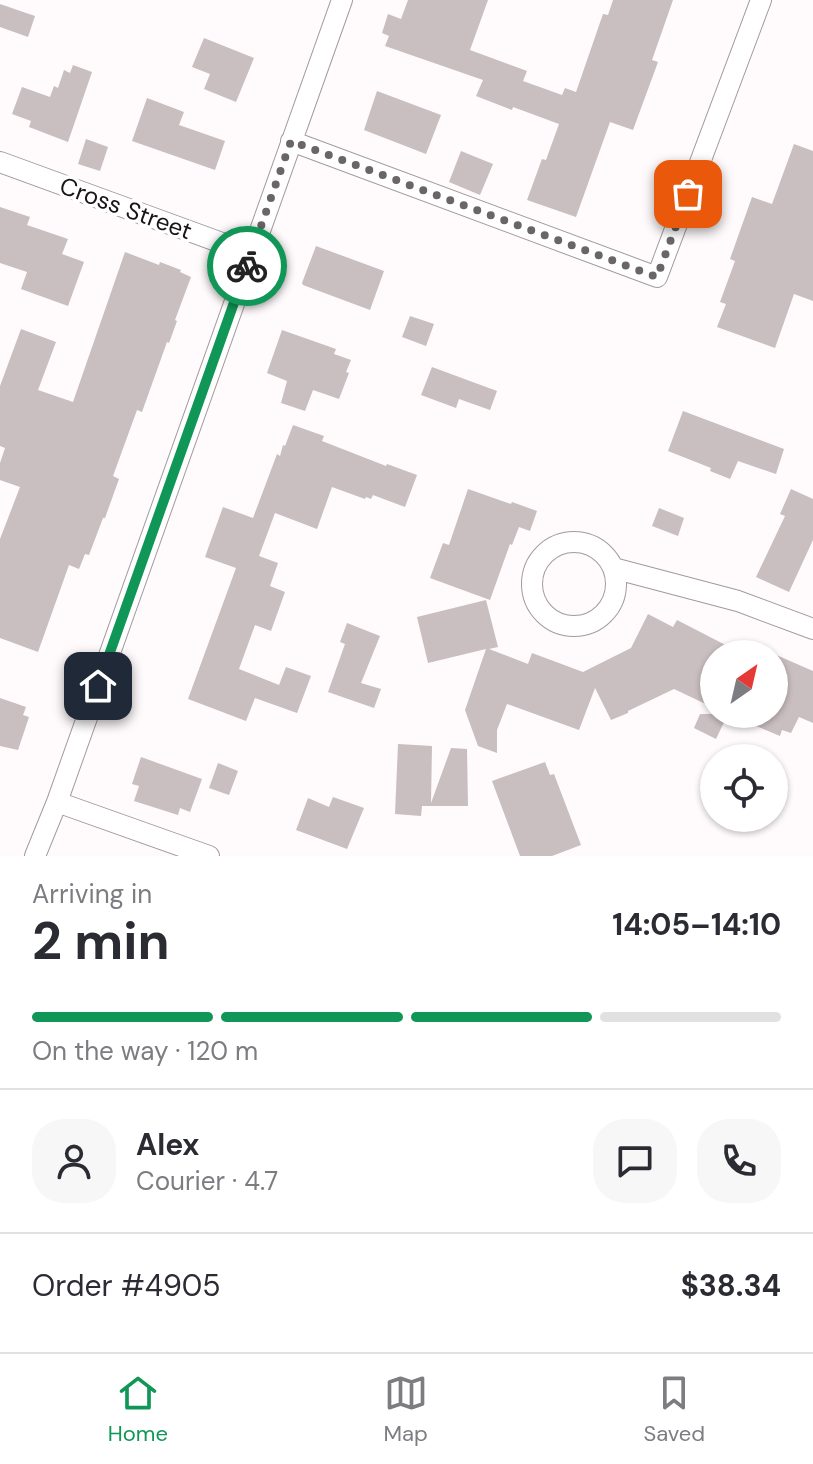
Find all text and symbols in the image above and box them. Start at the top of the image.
pin [654,160,722,228]
street label: Cross Street [56,170,196,246]
icon: bag [666,172,710,216]
courier [207,226,287,306]
icon: bike [225,244,269,288]
north arrow [700,640,788,728]
map controls [700,640,788,832]
pin [64,652,132,720]
icon: home [76,664,120,708]
button: locate [700,744,788,832]
text: Arriving in [32,877,152,911]
text: 14:05–14:10 [612,905,781,944]
text: 2 min [32,907,170,975]
text: On the way · 120 m [32,1034,258,1068]
button: person [32,1119,116,1203]
button: chat [593,1119,677,1203]
button: phone [697,1119,781,1203]
text: Alex [136,1125,199,1164]
text: Courier · 4.7 [136,1164,278,1198]
text: Order #4905 [32,1266,221,1305]
text: $38.34 [681,1266,781,1305]
tab: Home [108,1371,168,1448]
tab: Map [384,1371,428,1448]
tab: Saved [643,1371,705,1448]

